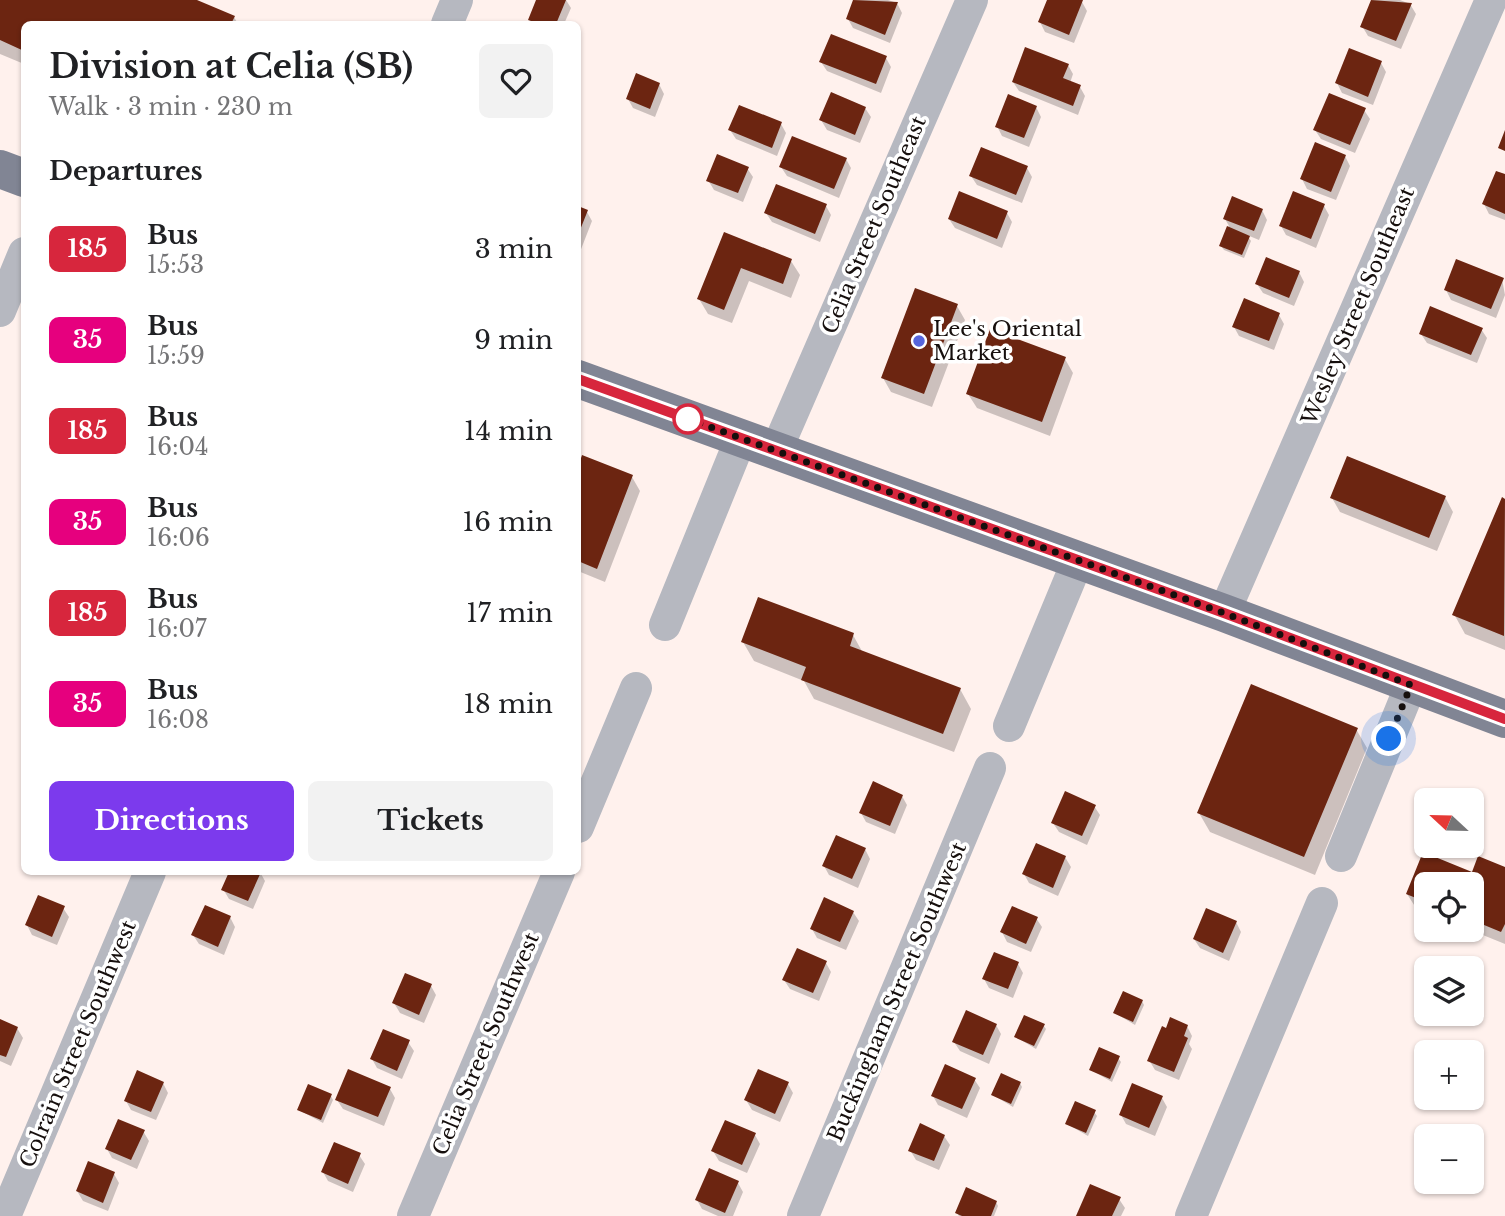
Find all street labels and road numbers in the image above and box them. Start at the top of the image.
street label: Celia Street Southeast [816,112,932,338]
street label: Wesley Street Southeast [1296,183,1420,430]
street label: Buckingham Street Southwest [822,838,972,1146]
street label: Colrain Street Southwest [14,916,142,1172]
street label: Celia Street Southwest [427,928,545,1159]

